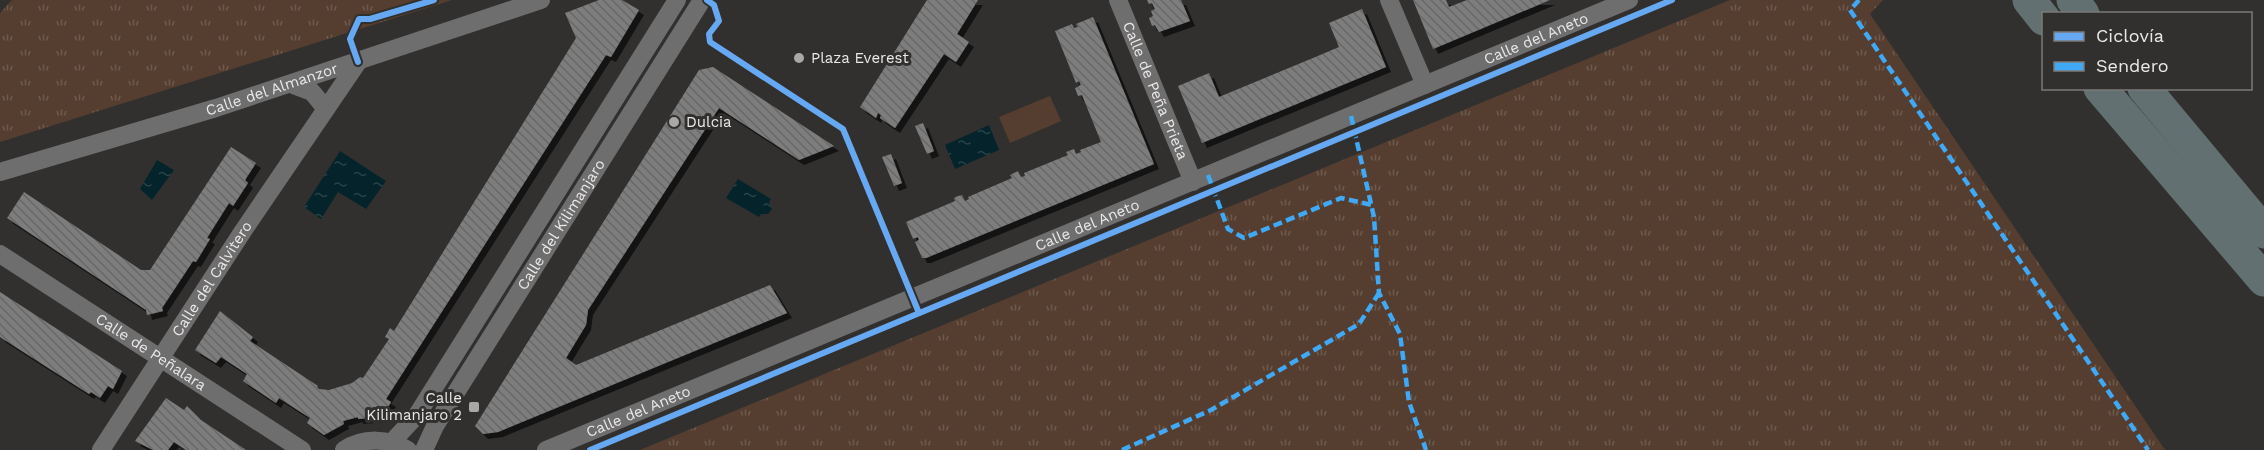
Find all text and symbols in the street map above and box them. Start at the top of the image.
street label: Calle del Aneto [1481,9,1591,68]
legend [2042,12,2252,90]
street label: Calle de Peña Prieta [1119,19,1192,163]
text: Ciclovía [2096,25,2164,46]
place label: Plaza Everest [811,49,909,67]
marker: Plaza Everest [792,51,806,65]
text: Sendero [2096,55,2169,76]
street label: Calle del Almanzor [204,59,340,120]
place label: Dulcia [686,113,732,131]
marker: Dulcia [667,115,681,129]
street label: Calle del Kilimanjaro [513,156,609,293]
street label: Calle del Aneto [1032,195,1142,255]
street label: Calle del Calvitero [168,218,256,340]
street label: Calle de Peñalara [92,310,210,395]
street label: Calle del Aneto [583,382,693,441]
place label: Calle Kilimanjaro 2 [366,389,462,424]
marker: Calle Kilimanjaro 2 [467,400,481,414]

